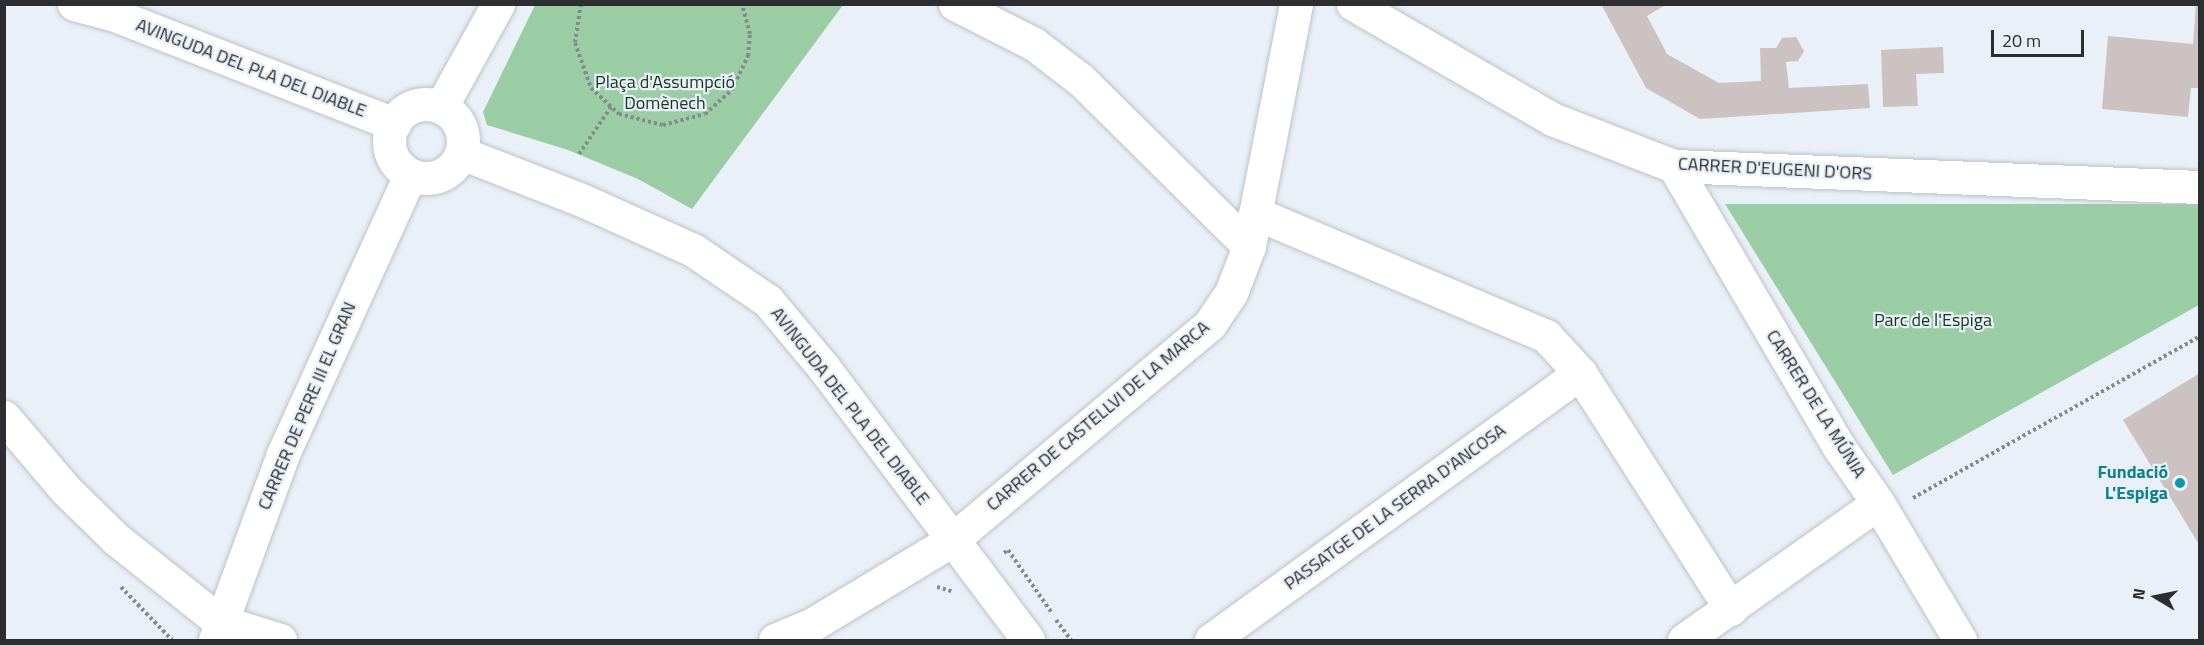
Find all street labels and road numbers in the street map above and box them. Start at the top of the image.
street label: AVINGUDA DEL PLA DEL DIABLE [133,14,369,122]
street label: CARRER D'EUGENI D'ORS [1677,153,1873,185]
street label: CARRER DE PERE III EL GRAN [253,299,361,513]
street label: AVINGUDA DEL PLA DEL DIABLE [766,303,934,509]
street label: CARRER DE CASTELLVI DE LA MARCA [982,316,1214,516]
street label: CARRER DE LA MÚNIA [1762,326,1870,482]
street label: PASSATGE DE LA SERRA D'ANCOSA [1280,419,1510,595]

